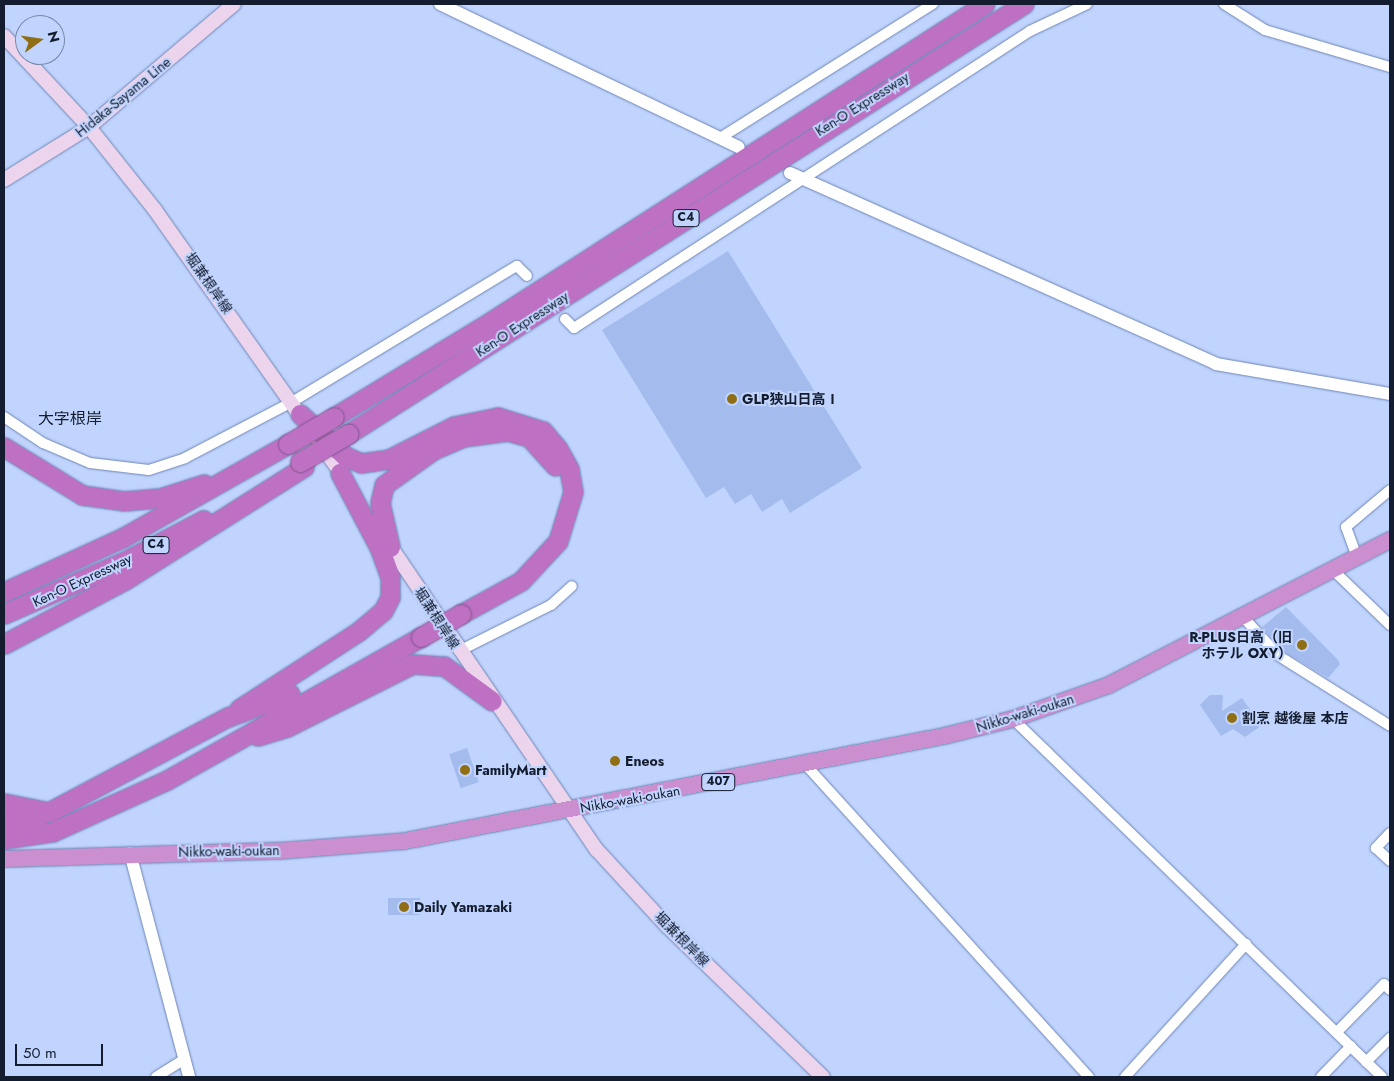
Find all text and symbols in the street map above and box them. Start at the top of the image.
north arrow [15,15,65,65]
text: N [43,29,65,44]
street label: Hidaka-Sayama Line [72,53,174,141]
street label: Ken-O Expressway [812,68,912,140]
road number: C4 [672,208,700,228]
street label: 堀兼根岸線 [182,250,236,316]
street label: Ken-O Expressway [472,288,572,360]
place label: GLP狭山日高Ⅰ [742,391,840,407]
marker: GLP狭山日高Ⅰ [726,393,738,405]
district label: 大字根岸 [38,409,102,429]
road number: C4 [142,536,170,554]
street label: Ken-O Expressway [30,550,134,610]
street label: 堀兼根岸線 [411,584,463,652]
place label: R-PLUS日高（旧 ホテル OXY） [1189,629,1292,662]
marker: R-PLUS日高（旧 ホテル OXY） [1296,639,1308,651]
street label: Nikko-waki-oukan [974,690,1076,736]
place label: 割烹 越後屋 本店 [1242,710,1348,726]
marker: 割烹 越後屋 本店 [1226,712,1238,724]
place label: Eneos [625,753,664,769]
marker: Eneos [609,755,621,767]
place label: FamilyMart [475,762,547,778]
marker: FamilyMart [459,764,471,776]
road number: 407 [700,772,736,792]
street label: Nikko-waki-oukan [579,782,681,816]
street label: Nikko-waki-oukan [178,842,280,860]
place label: Daily Yamazaki [414,899,512,915]
marker: Daily Yamazaki [398,901,410,913]
street label: 堀兼根岸線 [651,908,713,970]
scale bar [18,1034,105,1066]
text: 50 m [23,1042,57,1064]

